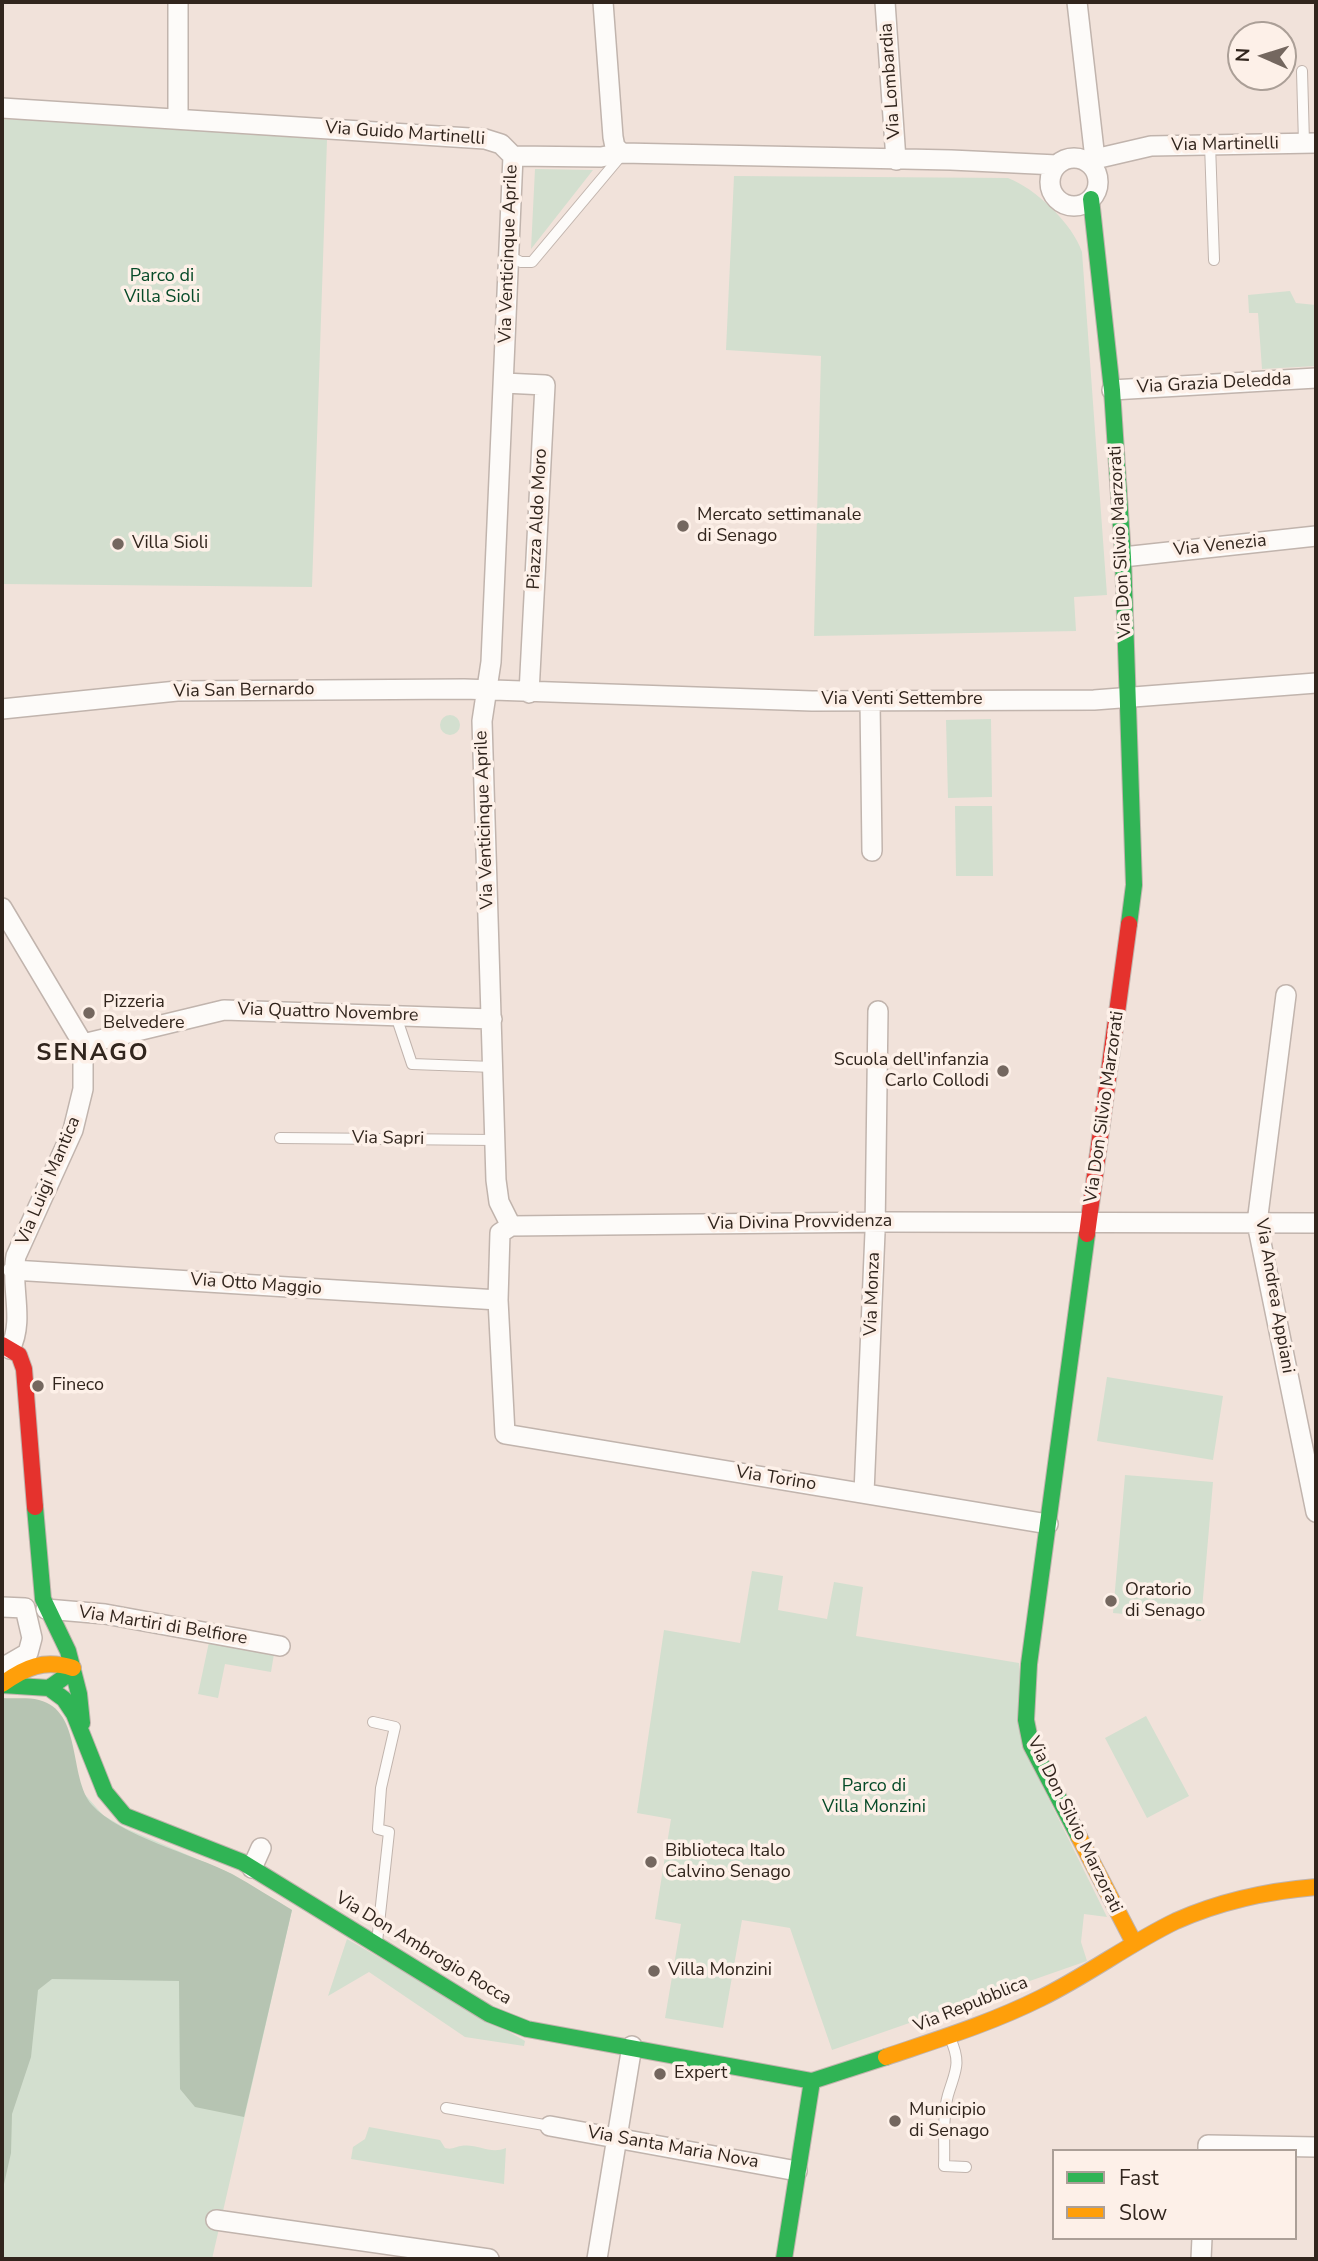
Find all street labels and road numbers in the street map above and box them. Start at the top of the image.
street label: Via Lombardia [876,22,906,140]
street label: Via Guido Martinelli [324,118,486,150]
street label: Via Martinelli [1171,133,1279,157]
street label: Via Venticinque Aprile [495,164,523,344]
street label: Via Grazia Deledda [1136,369,1292,399]
street label: Via Don Silvio Marzorati [1105,445,1137,639]
street label: Piazza Aldo Moro [524,448,552,590]
street label: Via Venezia [1172,530,1268,562]
street label: Via San Bernardo [173,679,315,703]
street label: Via Venti Settembre [821,689,983,711]
street label: Via Venticinque Aprile [471,730,499,910]
street label: Via Quattro Novembre [237,999,419,1027]
street label: Via Don Silvio Marzorati [1081,1010,1129,1204]
street label: Via Luigi Mantica [12,1114,86,1248]
street label: Via Sapri [352,1128,424,1150]
street label: Via Divina Provvidenza [707,1211,893,1235]
street label: Via Andrea Appiani [1250,1217,1298,1375]
street label: Via Monza [861,1252,885,1336]
street label: Via Otto Maggio [190,1270,322,1300]
street label: Via Torino [734,1462,818,1496]
street label: Via Martiri di Belfiore [77,1602,249,1650]
street label: Via Don Silvio Marzorati [1022,1733,1126,1917]
street label: Via Don Ambrogio Rocca [331,1888,515,2010]
street label: Via Repubblica [911,1972,1031,2038]
street label: Via Santa Maria Nova [586,2122,760,2174]

